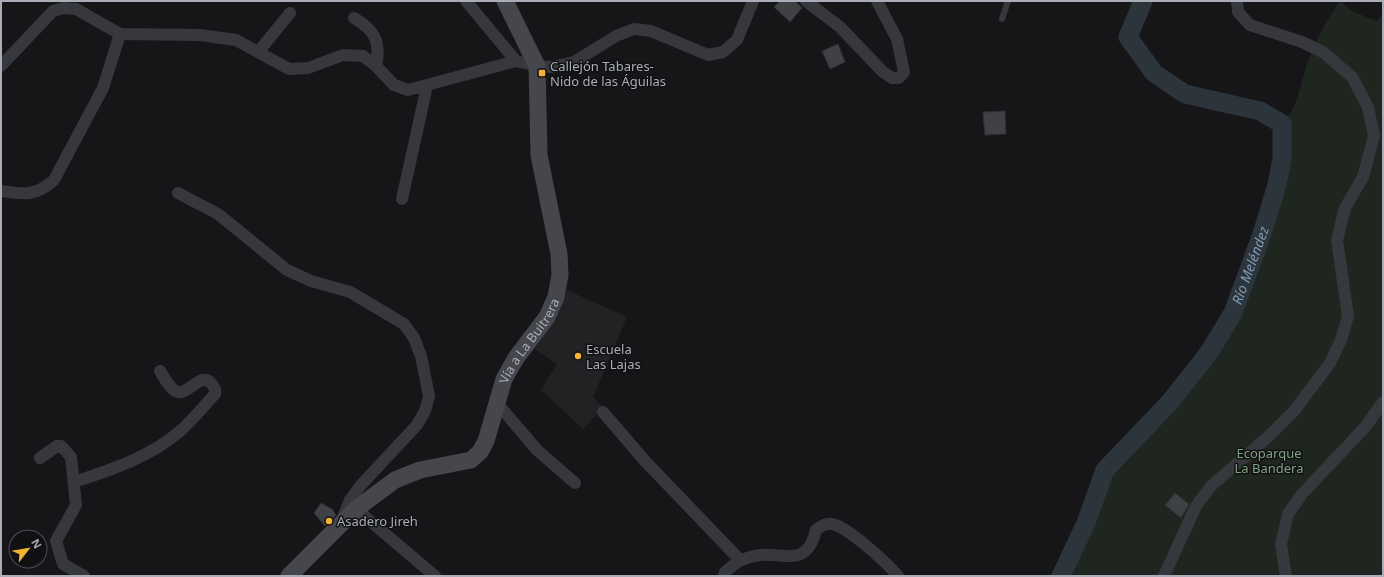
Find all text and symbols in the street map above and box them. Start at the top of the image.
place label: Callejón Tabares- Nido de las Águilas [550,57,666,90]
marker: Callejón Tabares- Nido de las Águilas [537,68,547,78]
water label: Río Meléndez [1227,223,1273,307]
street label: Vía a La Buitrera [494,295,563,385]
place label: Escuela Las Lajas [586,340,641,373]
marker: Escuela Las Lajas [573,351,583,361]
park label: Ecoparque La Bandera [1235,444,1304,477]
place label: Asadero Jireh [337,512,418,530]
marker: Asadero Jireh [324,516,334,526]
north arrow [8,529,48,569]
text: N [28,536,46,551]

